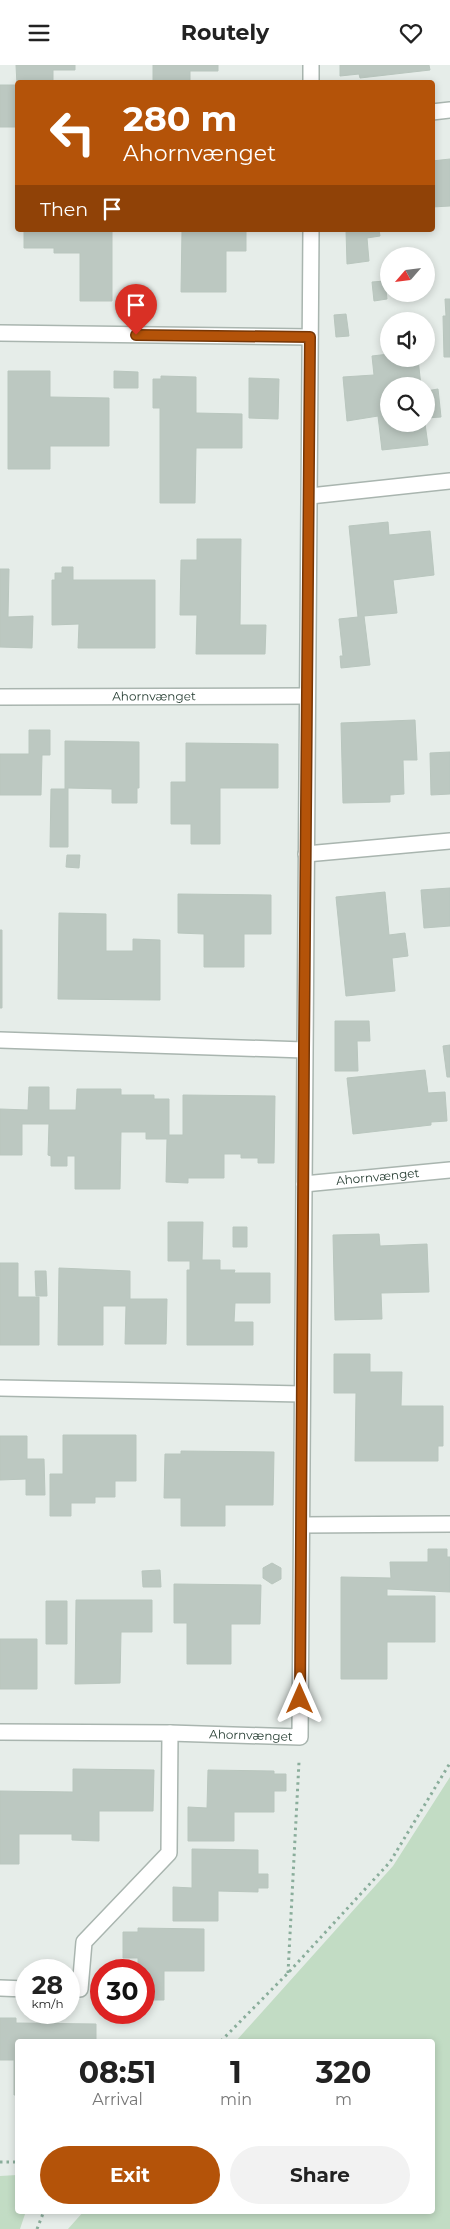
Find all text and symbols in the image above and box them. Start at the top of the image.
icon: menu [25,19,53,47]
text: Routely [181,19,269,46]
icon: heart [397,19,425,47]
text: 280 m [123,97,237,140]
icon: left [40,100,105,165]
text: Ahornvænget [123,140,276,167]
icon: arrive [98,195,126,223]
text: Then [40,198,88,221]
north arrow [380,247,435,303]
map controls [380,247,435,432]
pin [115,284,157,335]
icon: arrive [122,291,150,319]
button: sound [380,312,435,367]
button: search [380,377,435,432]
street label: Ahornvænget [112,688,196,704]
street label: Ahornvænget [335,1165,420,1188]
position arrow [273,1672,325,1724]
street label: Ahornvænget [209,1726,293,1744]
speed limit sign: 30 [90,1959,155,2024]
text: 28 [32,1970,63,2000]
text: km/h [31,1996,64,2011]
text: 08:51 [79,2054,156,2091]
text: 1 [230,2054,242,2091]
text: 320 [316,2054,371,2091]
text: Arrival [92,2090,143,2109]
text: min [220,2090,252,2109]
text: m [335,2090,352,2109]
button: Exit [40,2146,220,2204]
button: Share [230,2146,410,2204]

